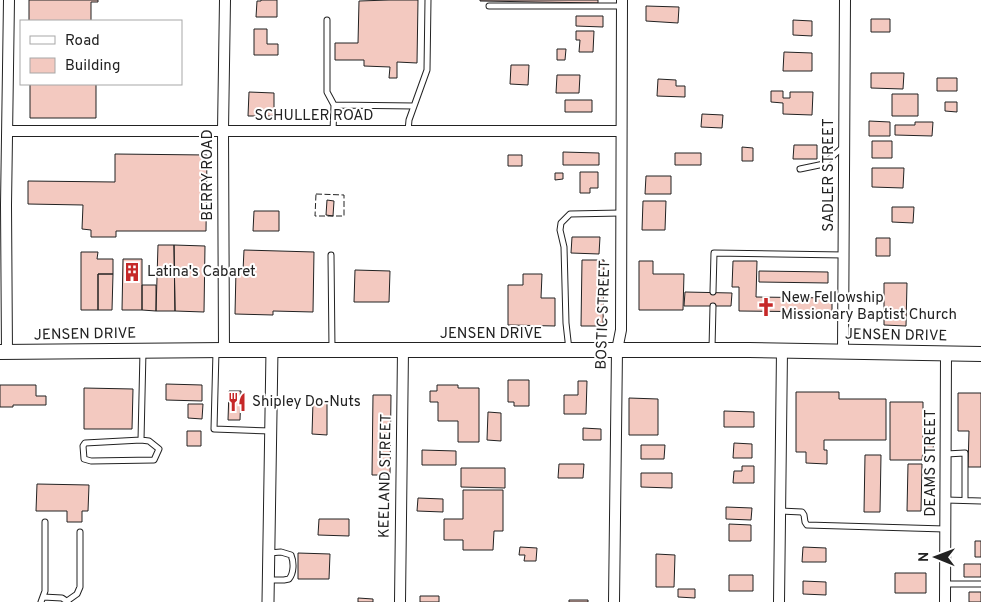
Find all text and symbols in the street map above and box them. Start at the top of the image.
legend [20,20,182,85]
text: Road [65,32,100,51]
text: Building [65,57,120,76]
street label: SCHULLER ROAD [255,107,373,126]
street label: SADLER STREET [820,118,839,232]
street label: BERRY ROAD [199,129,218,221]
street label: BOSTIC STREET [593,260,615,370]
building icon: Latina's Cabaret [121,261,143,283]
place label: Latina's Cabaret [147,263,256,282]
place label: New Fellowship Missionary Baptist Church [781,289,957,325]
church icon: New Fellowship Missionary Baptist Church [755,296,777,318]
street label: JENSEN DRIVE [34,325,136,345]
street label: JENSEN DRIVE [440,325,542,344]
street label: JENSEN DRIVE [845,326,947,346]
restaurant icon: Shipley Do-Nuts [226,391,248,413]
place label: Shipley Do-Nuts [252,393,361,412]
street label: DEAMS STREET [922,409,941,517]
street label: KEELAND STREET [375,414,397,538]
north arrow [911,532,961,582]
text: N [916,552,933,562]

